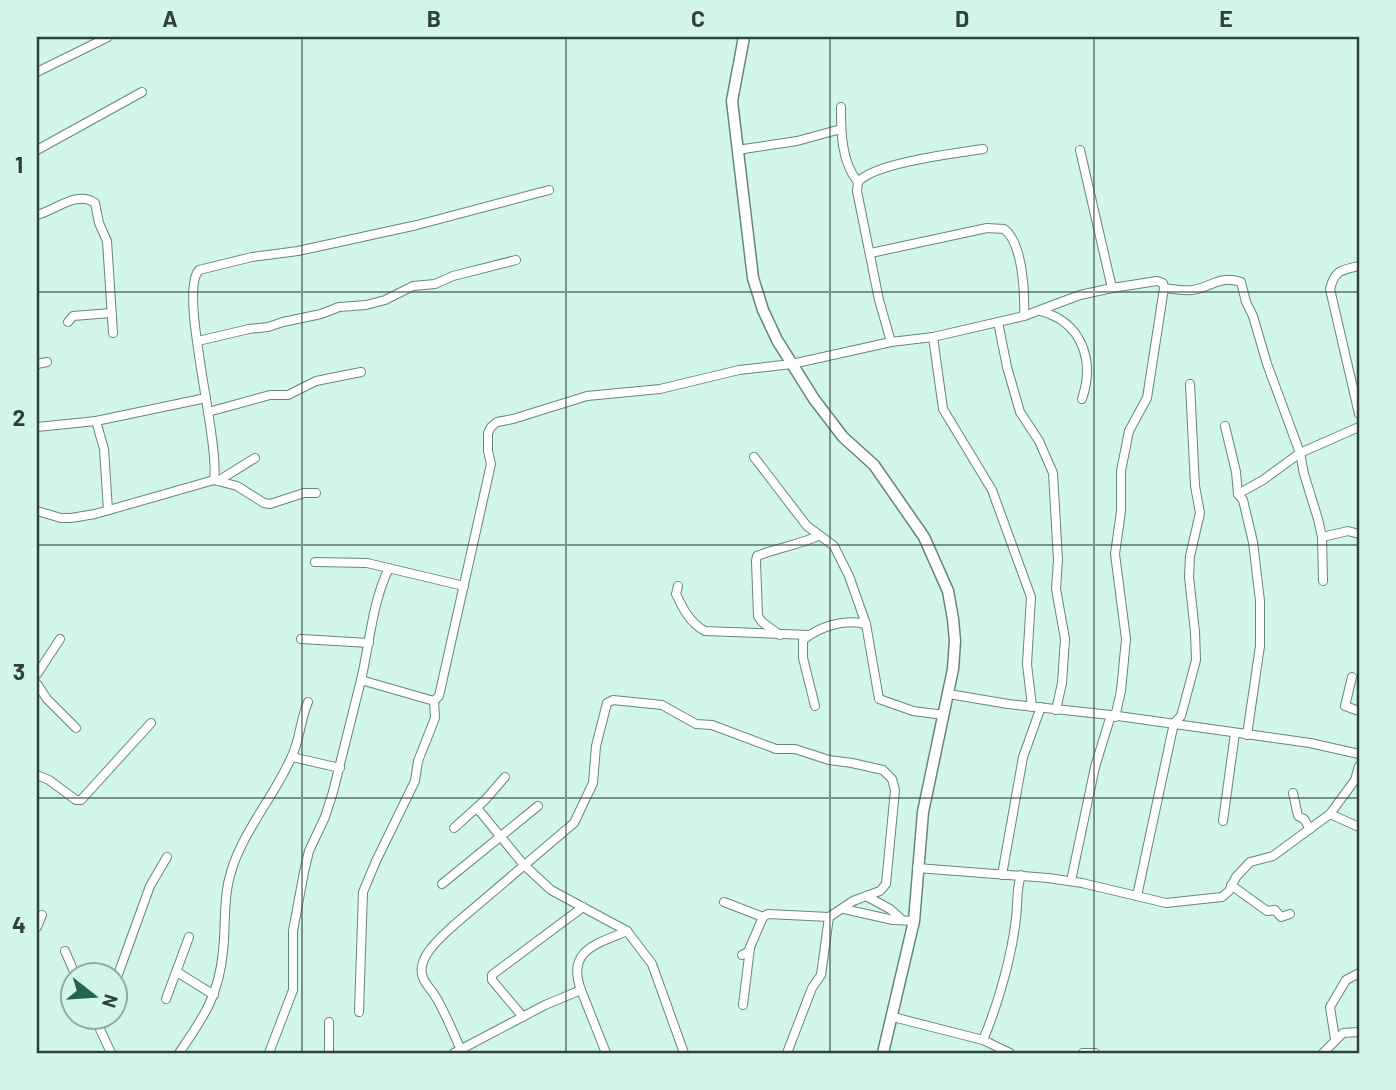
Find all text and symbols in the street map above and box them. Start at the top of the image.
text: A [162,4,178,32]
text: B [427,4,441,32]
text: C [691,4,705,32]
text: D [955,4,969,32]
text: E [1219,4,1233,32]
text: 1 [15,150,23,178]
text: 2 [13,403,25,431]
text: 3 [13,657,25,685]
text: 4 [12,910,26,938]
north arrow [60,960,130,1030]
text: N [98,992,124,1011]

